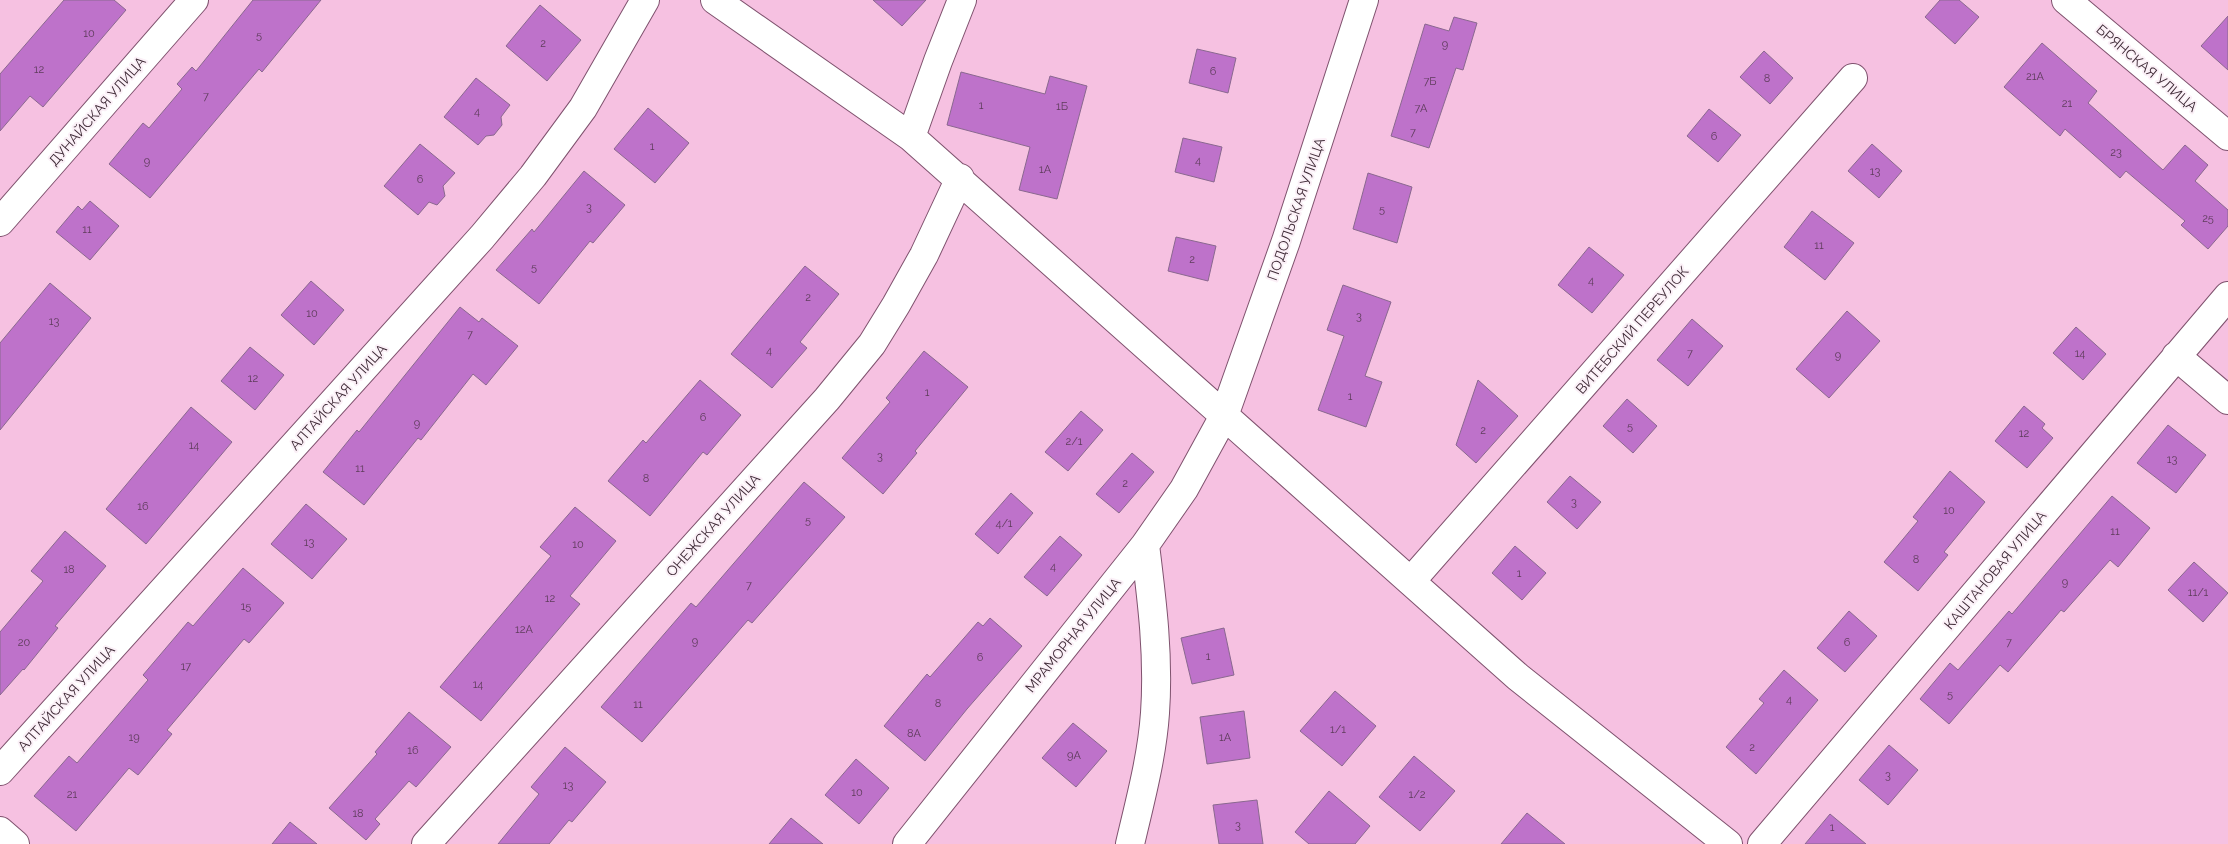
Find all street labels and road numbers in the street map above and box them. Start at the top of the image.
street label: БРЯНСКАЯ УЛИЦА [2093,21,2201,115]
street label: ДУНАЙСКАЯ УЛИЦА [45,52,149,169]
street label: ПОДОЛЬСКАЯ УЛИЦА [1264,135,1328,282]
street label: ВИТЕБСКИЙ ПЕРЕУЛОК [1572,262,1692,397]
street label: АЛТАЙСКАЯ УЛИЦА [285,340,390,453]
street label: ОНЕЖСКАЯ УЛИЦА [663,470,764,579]
street label: КАШТАНОВАЯ УЛИЦА [1941,507,2050,633]
street label: МРАМОРНАЯ УЛИЦА [1022,574,1124,695]
street label: АЛТАЙСКАЯ УЛИЦА [13,641,118,754]

